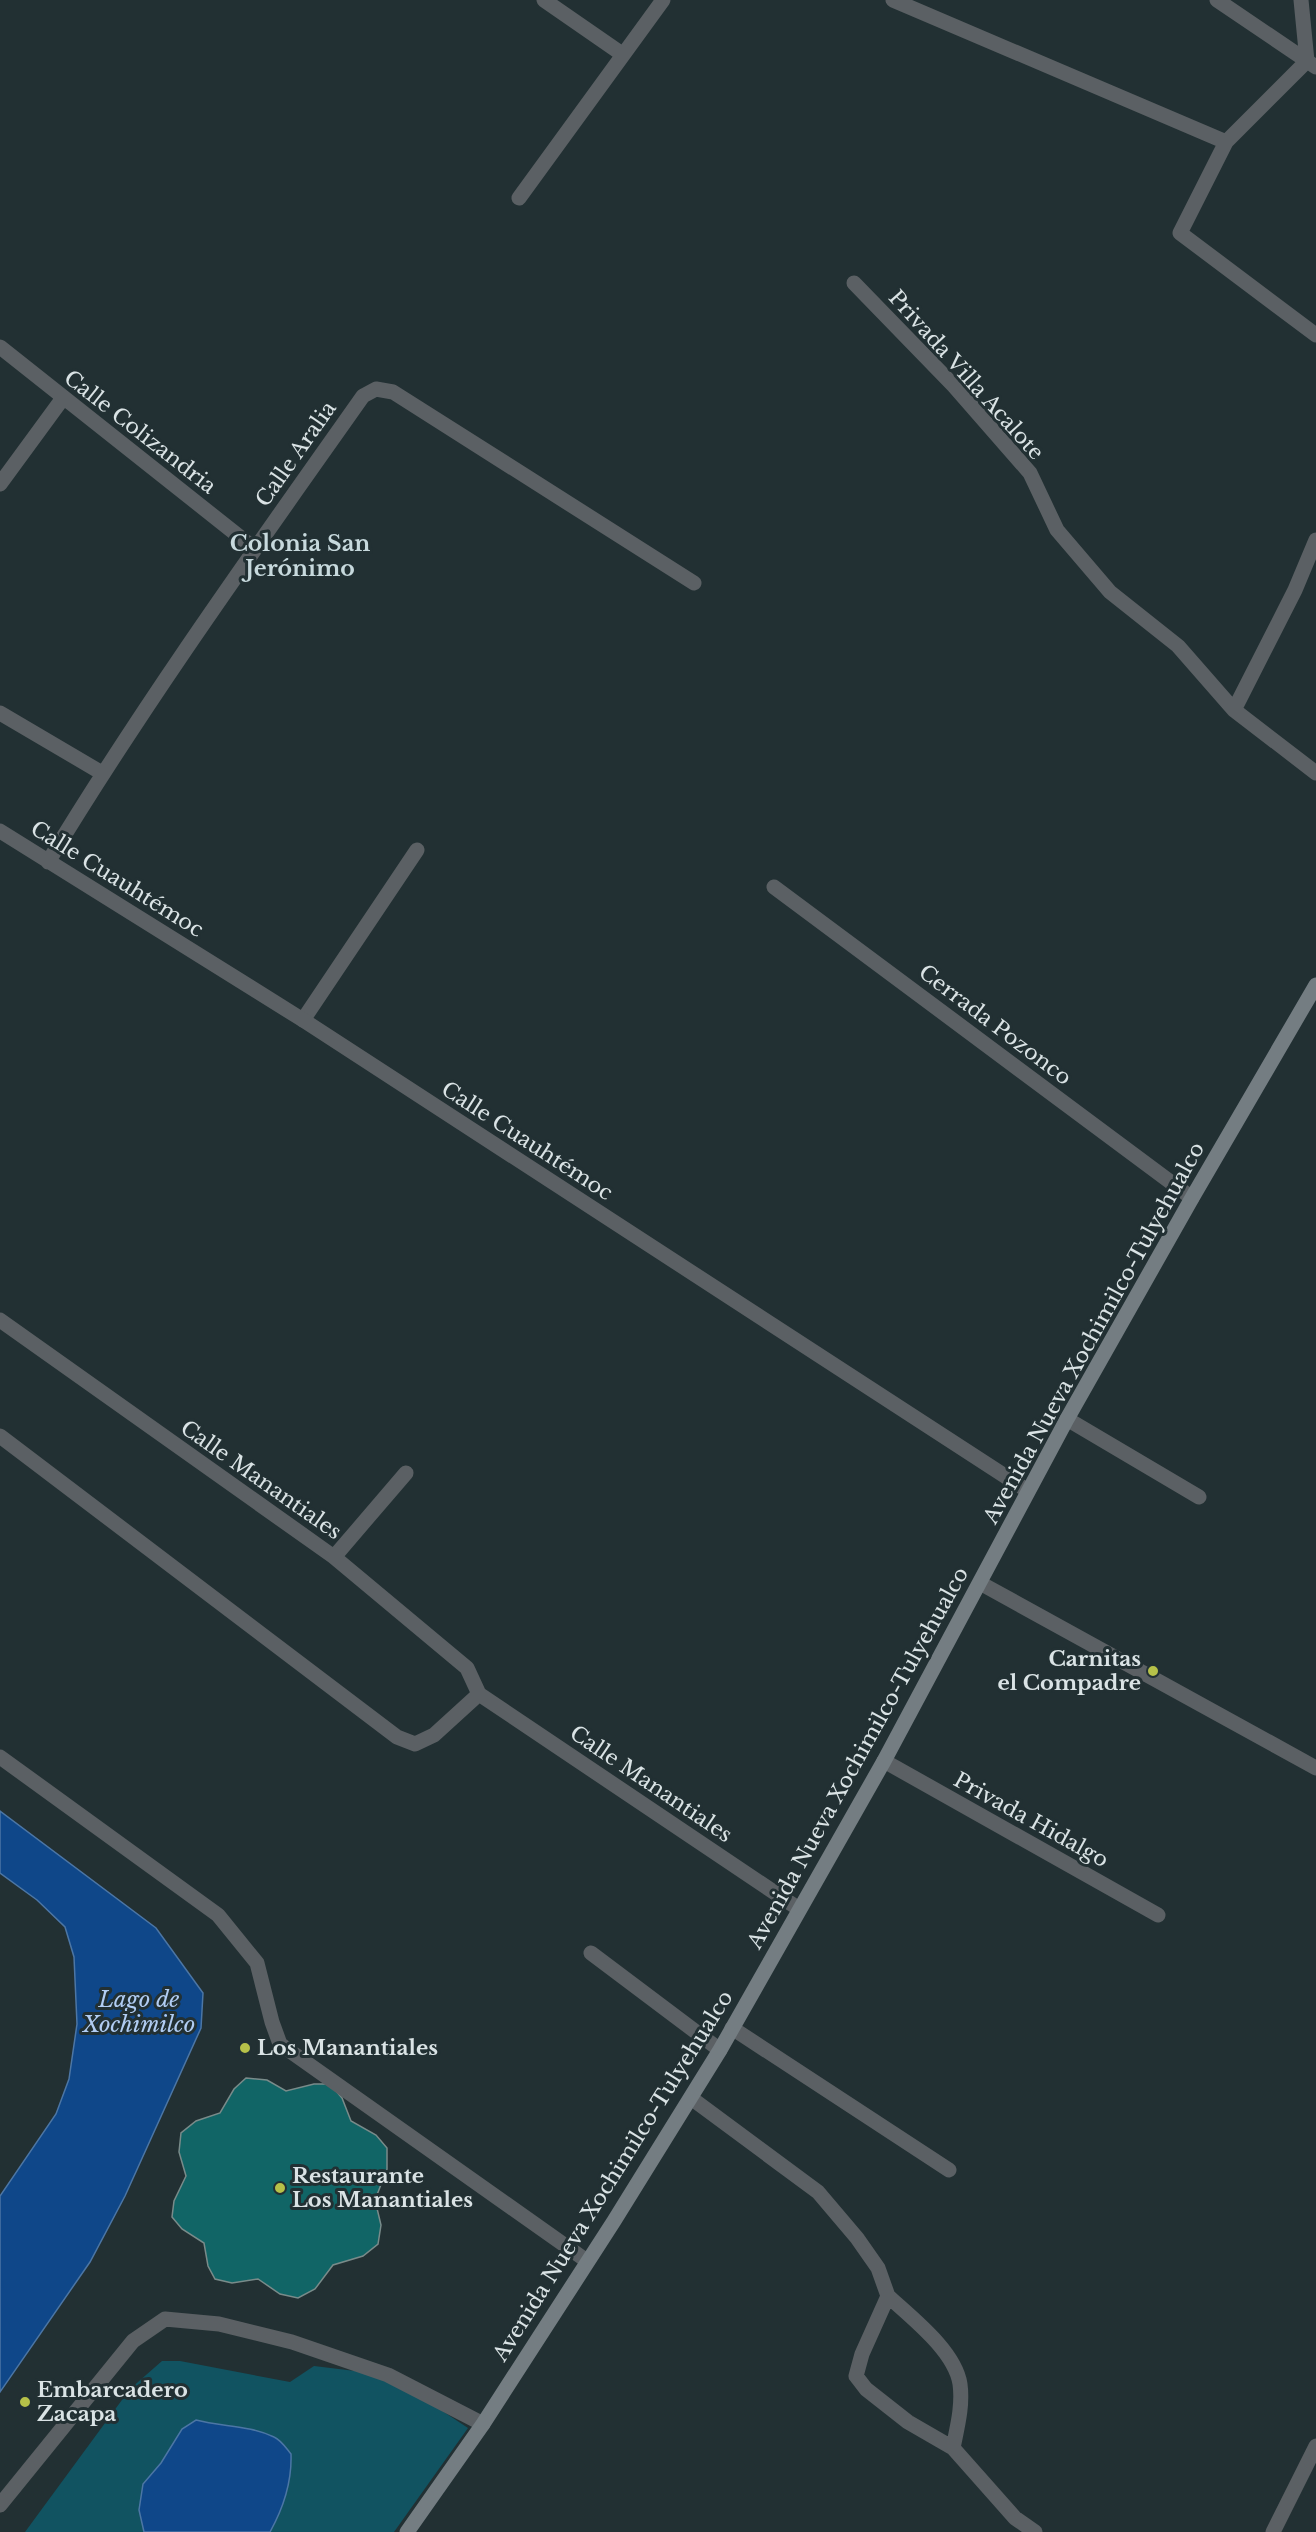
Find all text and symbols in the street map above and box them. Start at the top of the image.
street label: Privada Villa Acalote [883,285,1049,465]
street label: Calle Colizandria [59,365,221,500]
street label: Calle Aralia [250,396,342,512]
district label: Colonia San Jerónimo [230,530,370,582]
street label: Calle Cuauhtémoc [26,815,208,943]
street label: Cerrada Pozonco [914,959,1076,1091]
street label: Calle Cuauhtémoc [437,1076,617,1206]
street label: Avenida Nueva Xochimilco-Tulyehualco [977,1138,1210,1529]
street label: Calle Manantiales [176,1415,346,1545]
street label: Avenida Nueva Xochimilco-Tulyehualco [741,1563,974,1954]
place label: Carnitas el Compadre [997,1646,1141,1696]
marker: Carnitas el Compadre [1146,1664,1160,1678]
street label: Calle Manantiales [565,1720,737,1848]
street label: Privada Hidalgo [949,1767,1113,1873]
water label: Lago de Xochimilco [82,1986,195,2038]
street label: Avenida Nueva Xochimilco-Tulyehualco [487,1986,739,2367]
place label: Los Manantiales [257,2035,438,2061]
marker: Los Manantiales [238,2041,252,2055]
place label: Restaurante Los Manantiales [292,2163,473,2213]
marker: Restaurante Los Manantiales [273,2181,287,2195]
place label: Embarcadero Zacapa [37,2377,188,2427]
marker: Embarcadero Zacapa [18,2395,32,2409]

